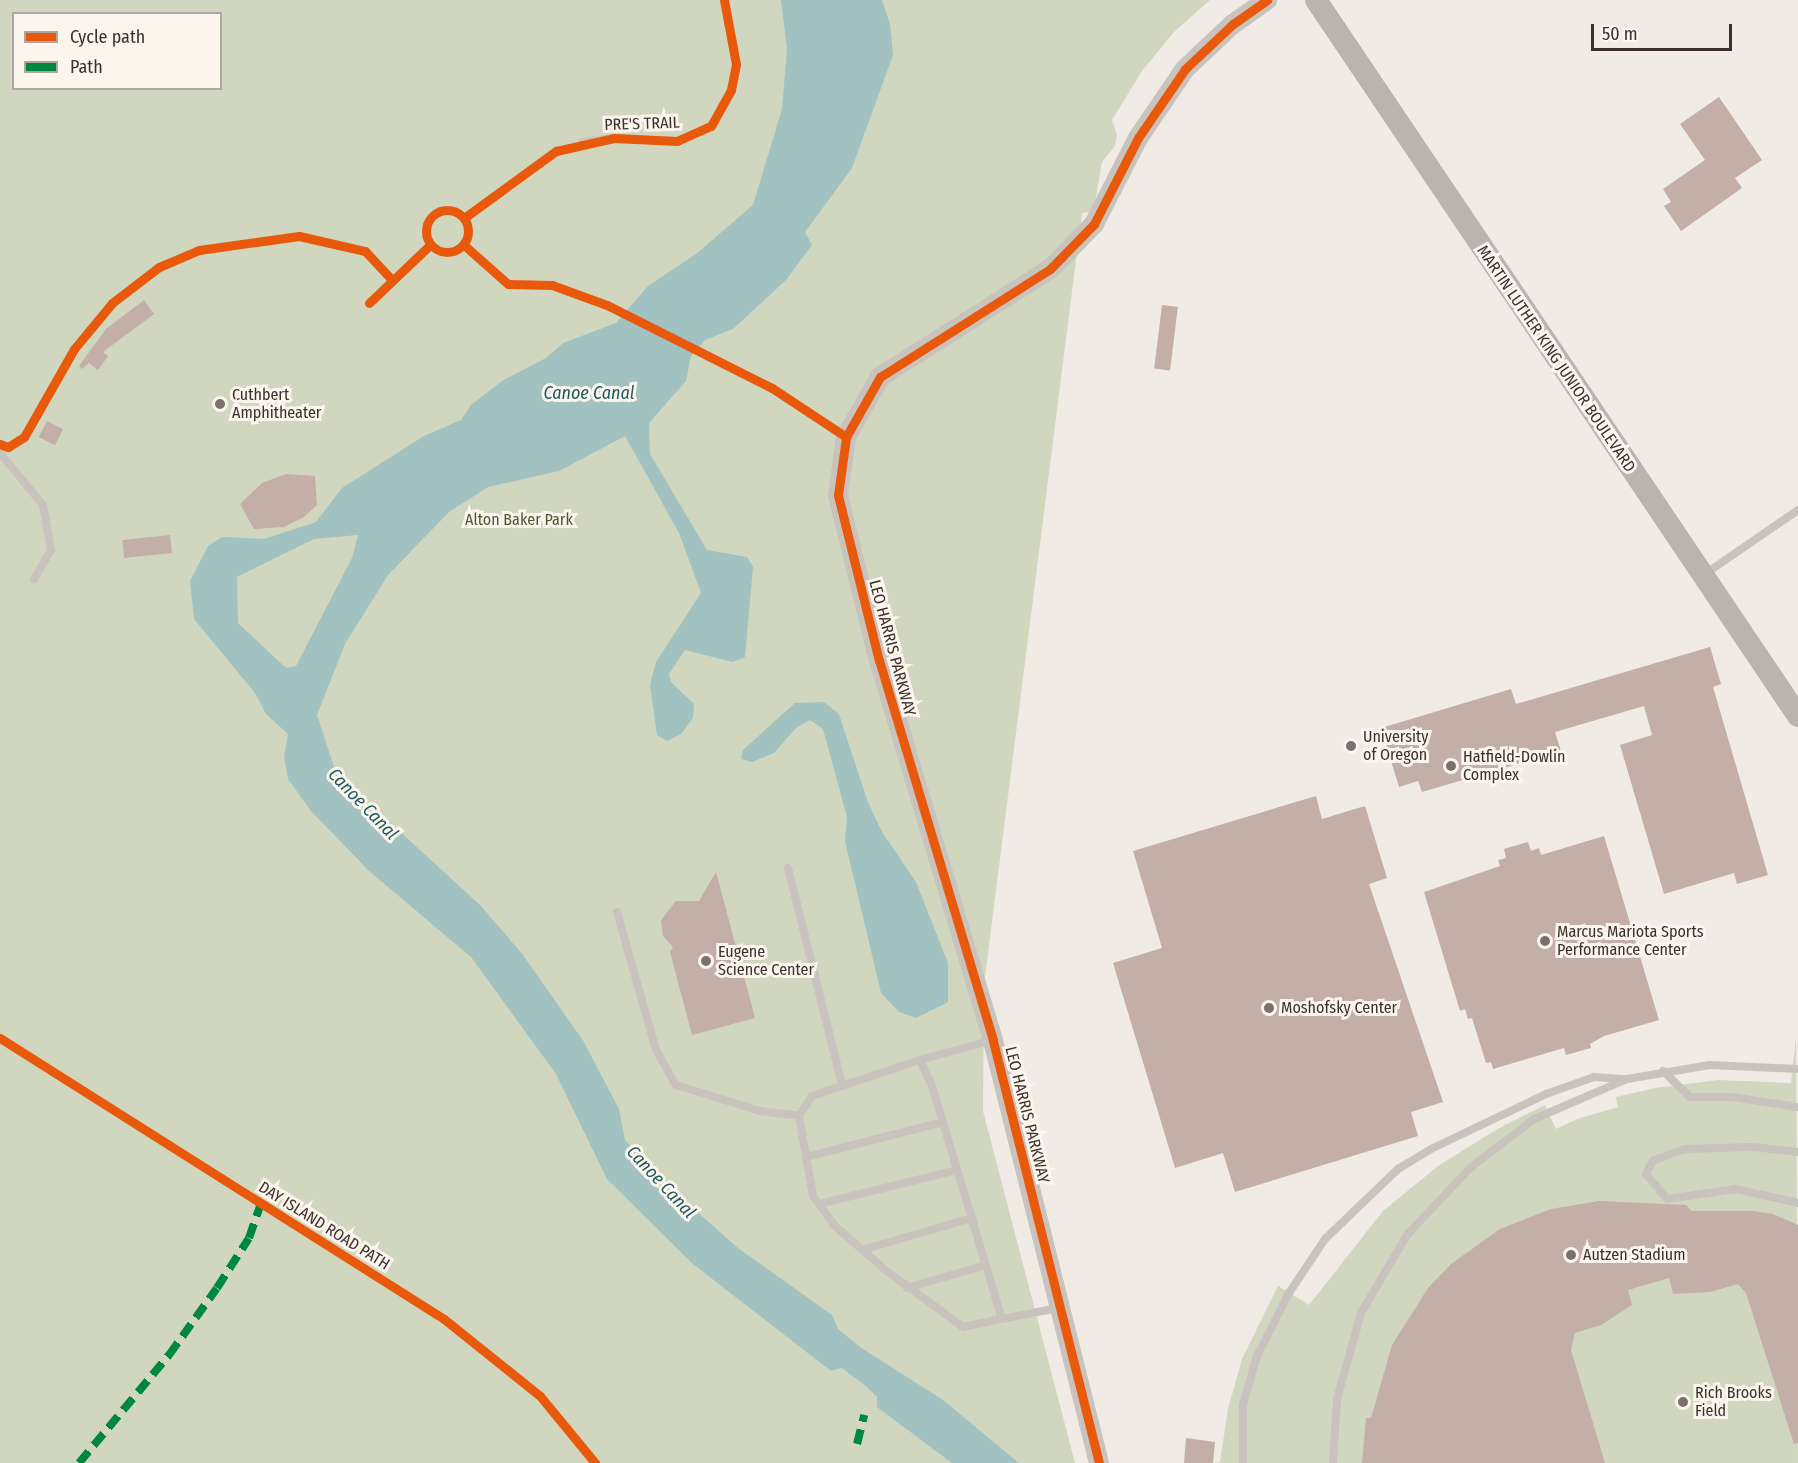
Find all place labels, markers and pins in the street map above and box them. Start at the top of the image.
place label: Cuthbert Amphitheater [232,385,321,423]
marker: Cuthbert Amphitheater [213,397,227,411]
place label: University of Oregon [1363,727,1428,765]
marker: University of Oregon [1344,739,1358,753]
place label: Hatfield-Dowlin Complex [1463,747,1566,785]
marker: Hatfield-Dowlin Complex [1444,759,1458,773]
place label: Marcus Mariota Sports Performance Center [1557,922,1704,960]
marker: Marcus Mariota Sports Performance Center [1538,934,1552,948]
place label: Eugene Science Center [718,942,814,980]
marker: Eugene Science Center [699,954,713,968]
place label: Moshofsky Center [1281,998,1397,1018]
marker: Moshofsky Center [1262,1001,1276,1015]
place label: Autzen Stadium [1583,1245,1685,1265]
marker: Autzen Stadium [1564,1248,1578,1262]
place label: Rich Brooks Field [1695,1383,1772,1421]
marker: Rich Brooks Field [1676,1395,1690,1409]

